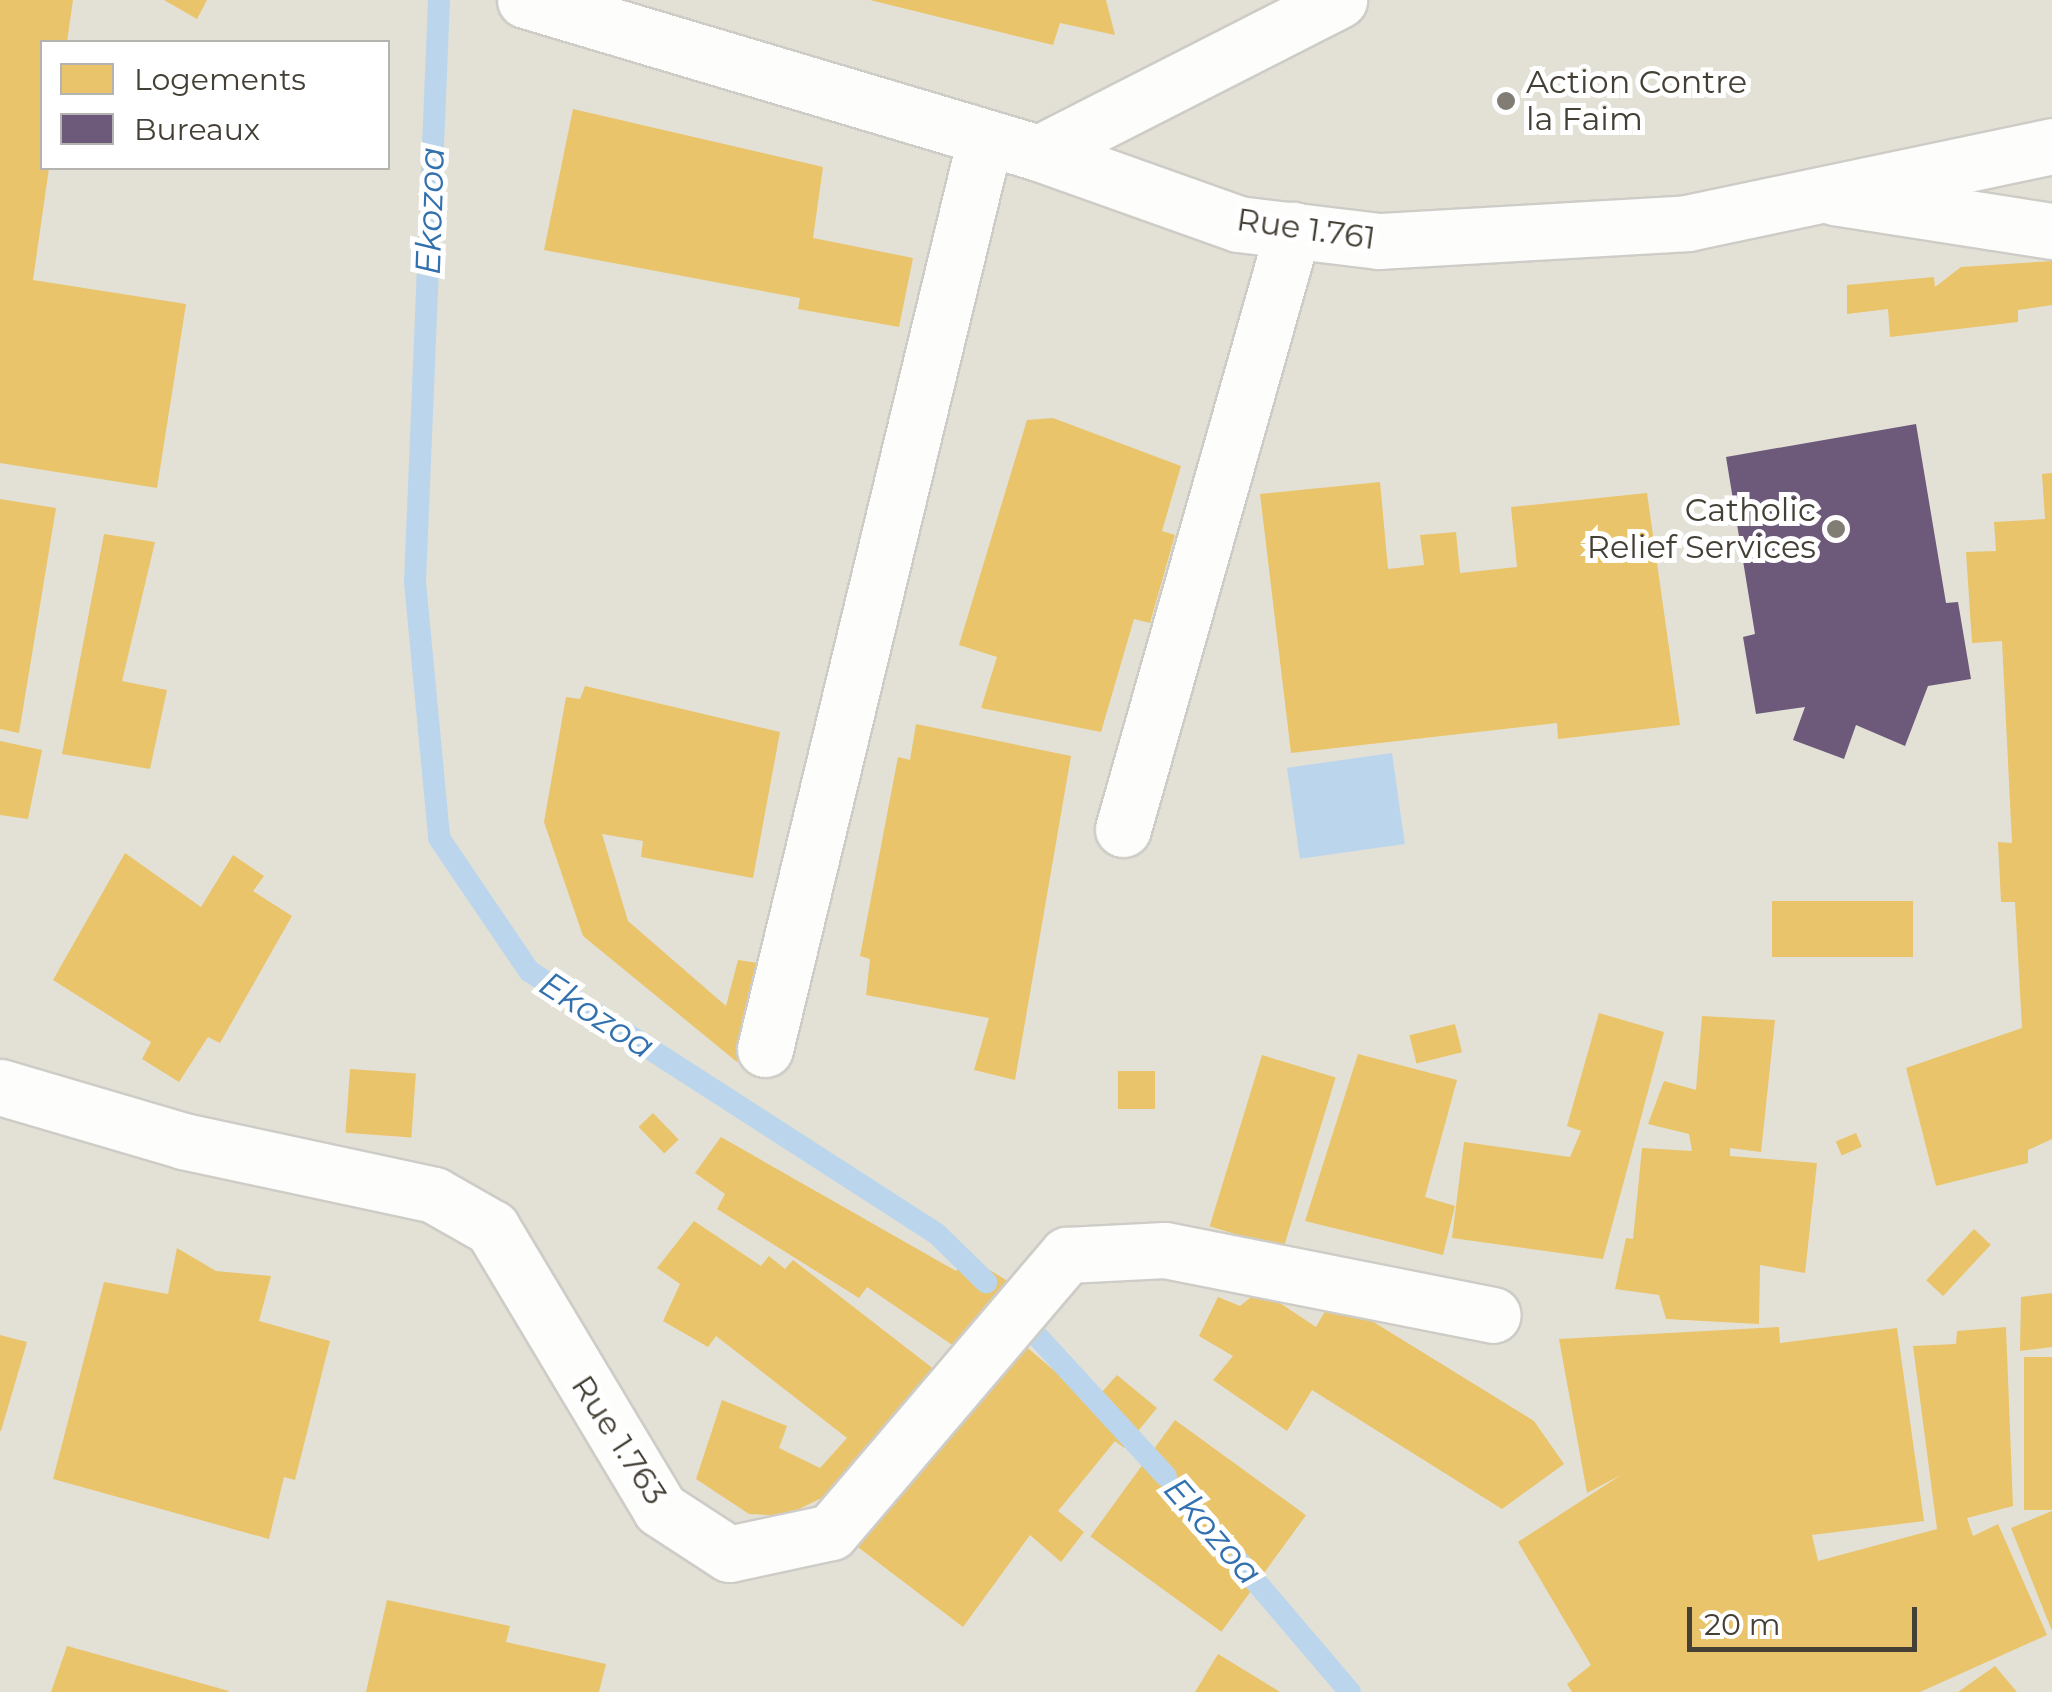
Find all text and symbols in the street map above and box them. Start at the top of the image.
legend [40,40,390,170]
text: Logements [134,61,306,98]
place label: Action Contre la Faim [1526,64,1747,139]
marker: Action Contre la Faim [1495,90,1517,112]
text: Bureaux [134,111,260,148]
water label: Ekozoa [407,146,453,276]
street label: Rue 1.761 [1234,200,1378,258]
place label: Catholic Relief Services [1587,492,1816,567]
marker: Catholic Relief Services [1825,518,1847,540]
water label: Ekozoa [532,962,662,1068]
street label: Rue 1.763 [563,1368,675,1512]
water label: Ekozoa [1155,1469,1271,1593]
scale bar [1692,1587,1922,1649]
text: 20 m [1704,1606,1781,1643]

